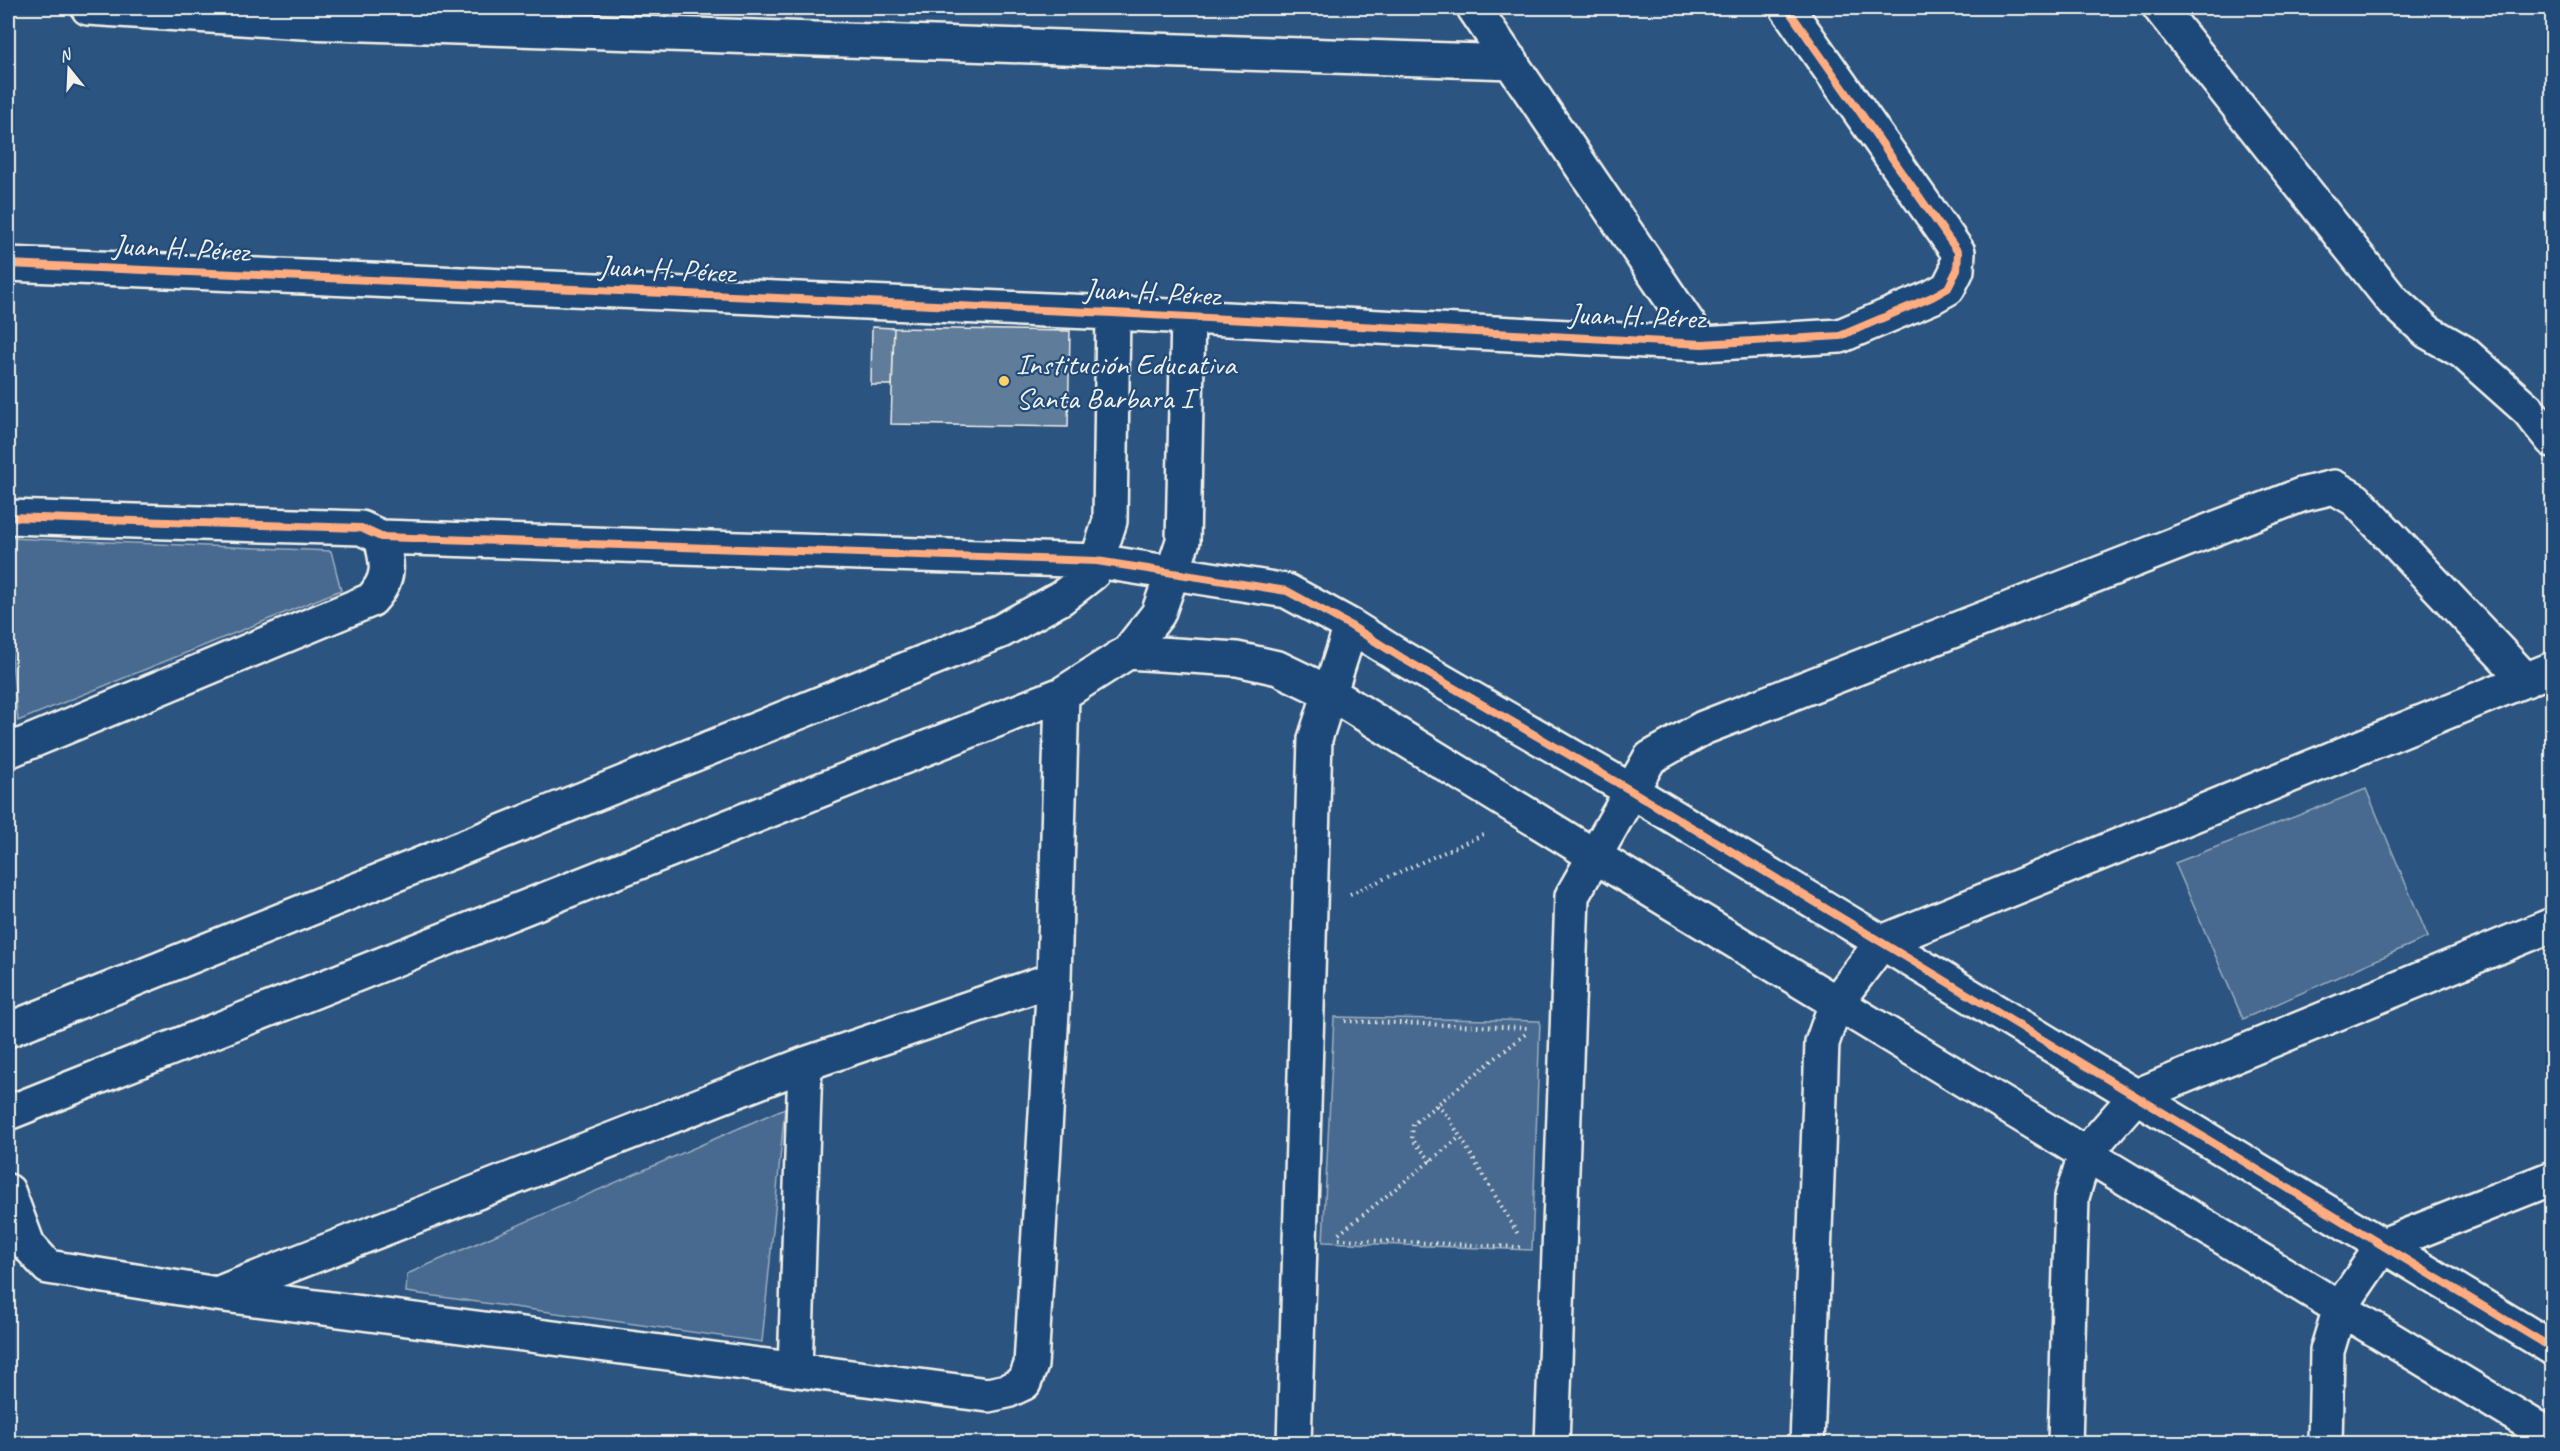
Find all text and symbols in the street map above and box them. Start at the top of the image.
north arrow [39,39,99,99]
text: N [57,44,75,67]
street label: Juan H. Pérez [110,225,253,271]
street label: Juan H. Pérez [596,246,739,292]
street label: Juan H. Pérez [1081,269,1224,315]
street label: Juan H. Pérez [1566,295,1708,337]
place label: Institución Educativa Santa Barbara I [1016,345,1238,417]
marker: Institución Educativa Santa Barbara I [997,374,1011,388]

